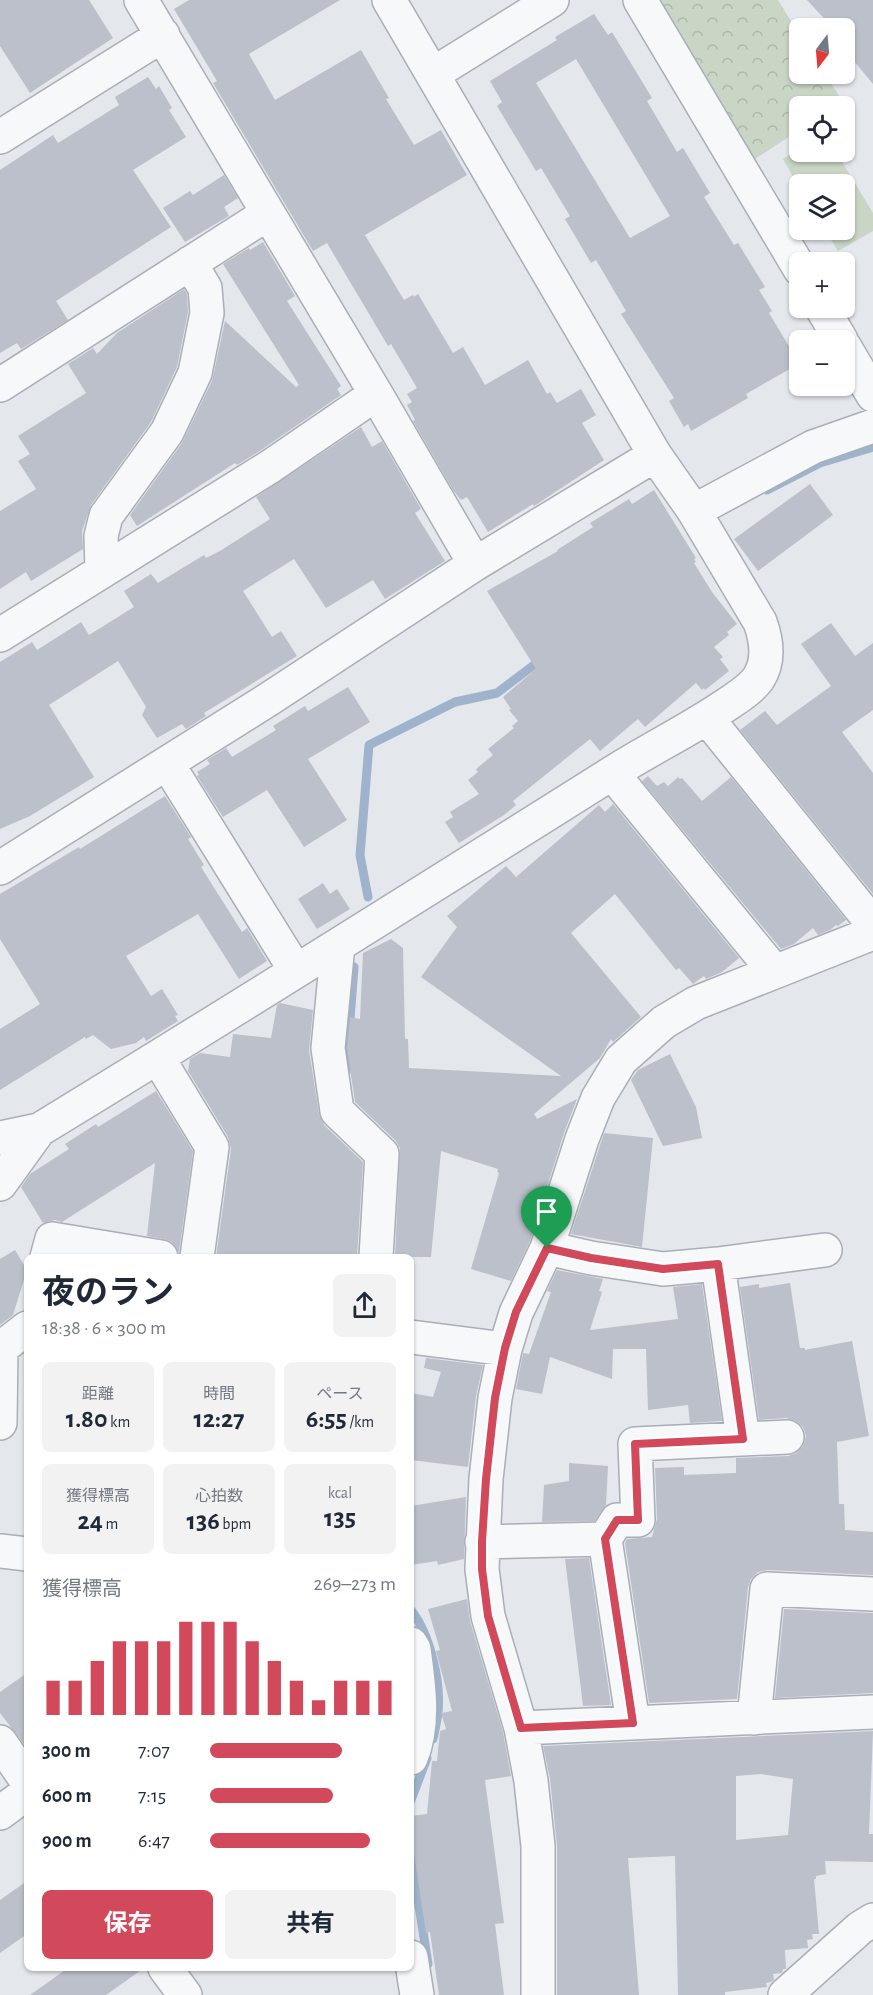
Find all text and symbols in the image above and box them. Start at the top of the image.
north arrow [789,18,855,84]
map controls [789,18,855,396]
button: locate [789,96,855,162]
button: layers [789,174,855,240]
button: + [789,252,855,318]
button: − [789,330,855,396]
pin [521,1186,572,1248]
icon: arrive [530,1195,563,1228]
button: share [333,1274,396,1337]
text: 夜のラン [42,1277,174,1310]
text: 18:38 · 6 × 300 m [42,1318,166,1338]
text: 距離 [82,1386,114,1402]
text: 時間 [203,1386,235,1402]
text: ペース [316,1386,364,1402]
text: 1.80 [66,1406,107,1432]
text: 12:27 [193,1406,245,1432]
text: 6:55 [306,1406,347,1432]
text: km [107,1414,130,1430]
text: /km [347,1414,374,1430]
text: kcal [328,1485,352,1501]
text: 獲得標高 [66,1488,130,1504]
text: 心拍数 [195,1488,243,1504]
text: 135 [324,1505,356,1531]
text: 24 [78,1508,103,1534]
text: 136 [187,1508,220,1534]
text: m [103,1516,118,1532]
text: bpm [220,1516,251,1532]
text: 269–273 m [314,1574,396,1594]
text: 獲得標高 [42,1579,122,1599]
text: 300 m [42,1741,91,1761]
text: 7:07 [138,1741,170,1761]
text: 600 m [42,1786,92,1806]
text: 7:15 [138,1786,166,1806]
text: 900 m [42,1831,92,1851]
text: 6:47 [138,1831,170,1851]
button: 保存 [42,1890,213,1959]
button: 共有 [225,1890,396,1959]

